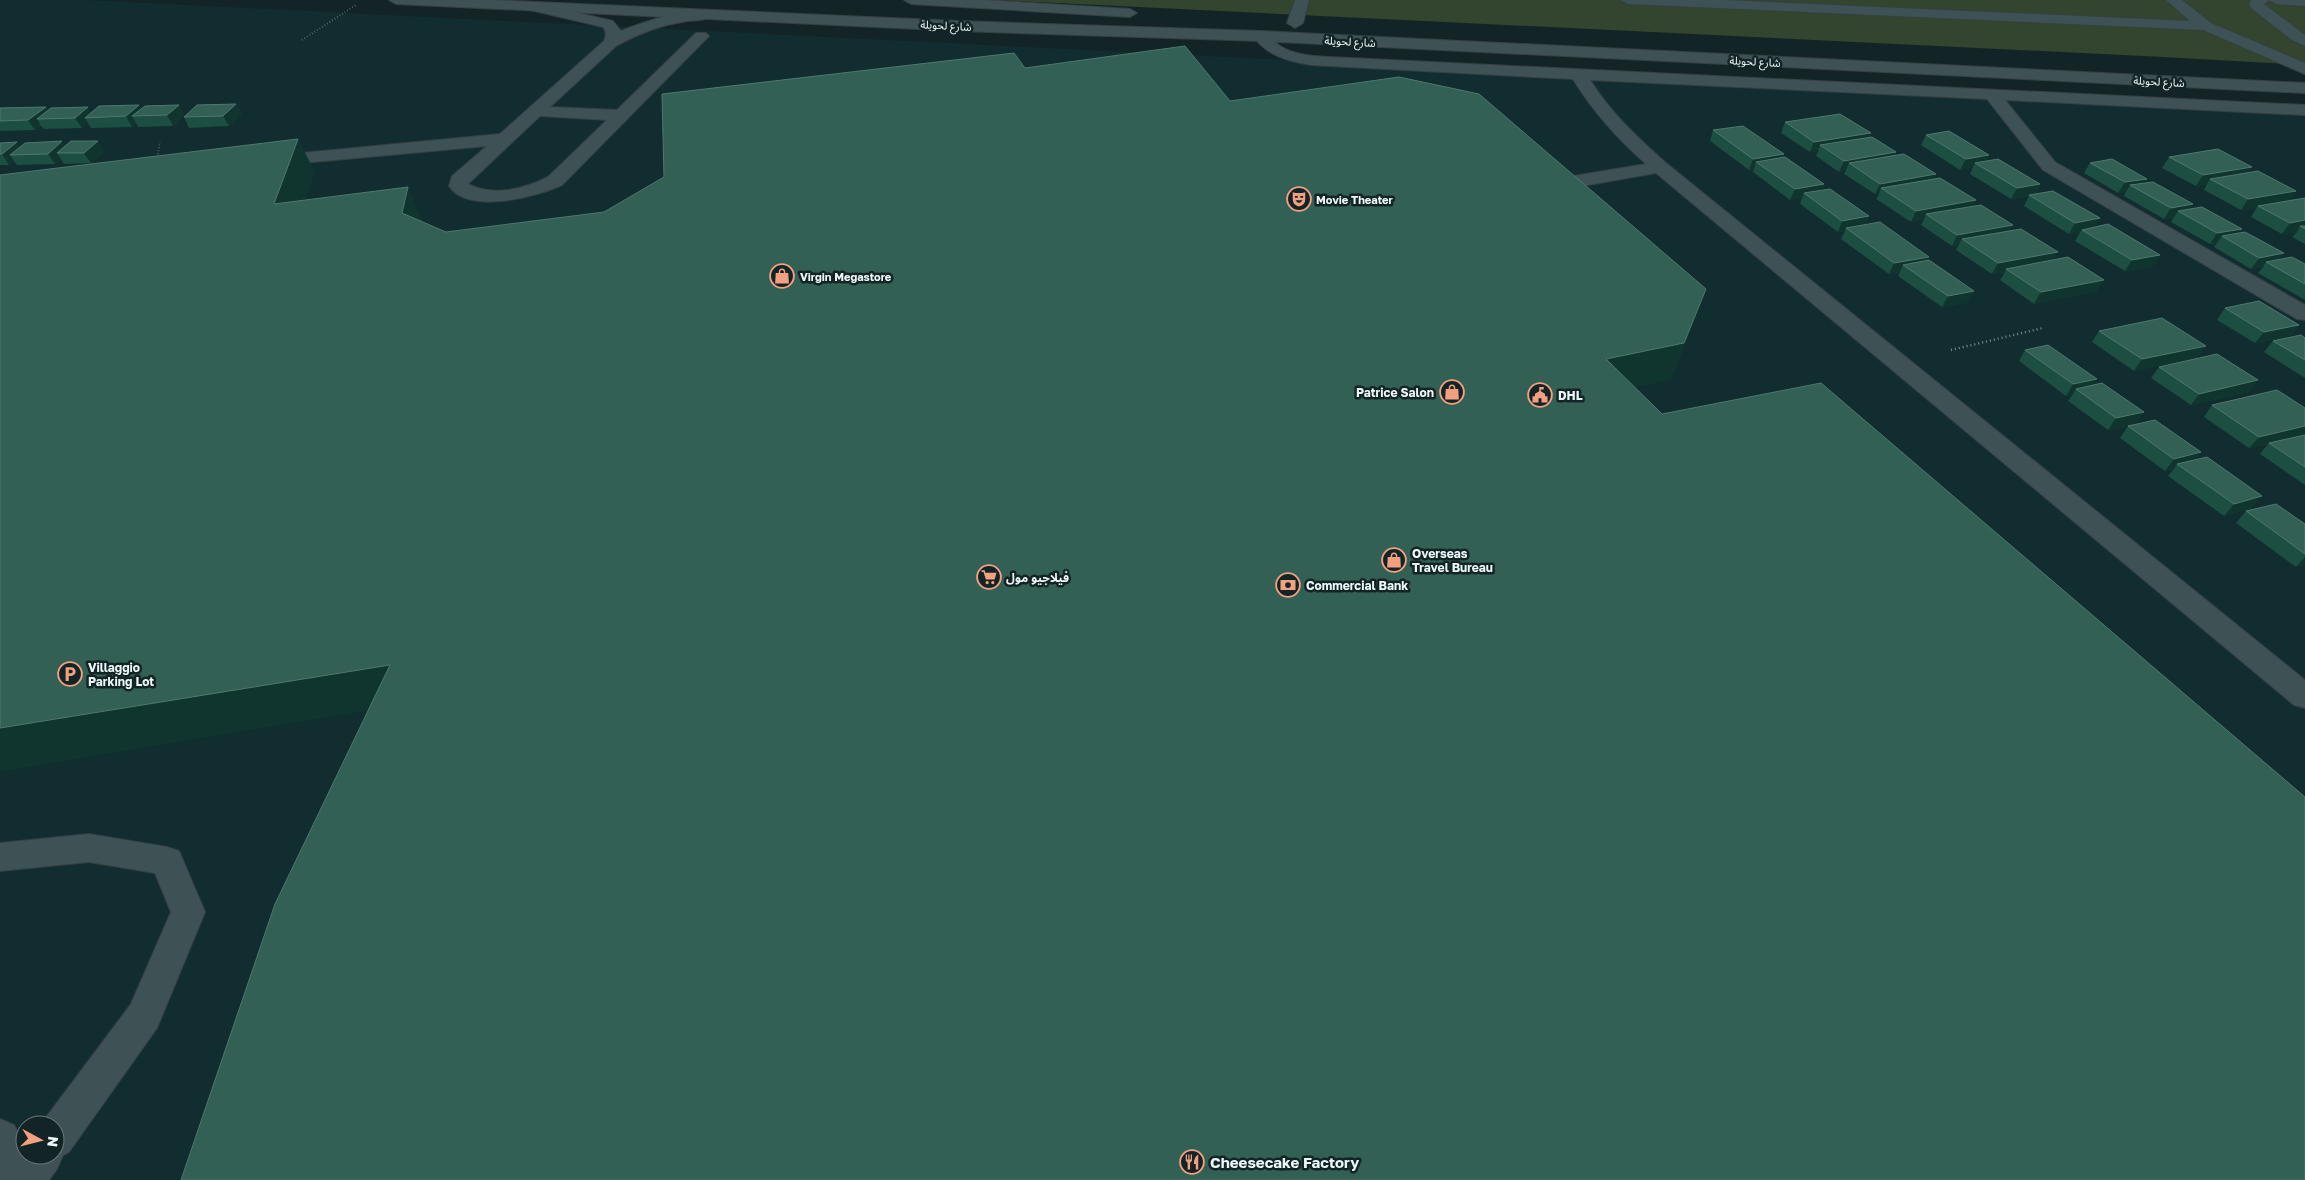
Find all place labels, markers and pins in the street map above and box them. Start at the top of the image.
theatre icon: Movie Theater [1286,186,1312,212]
place label: Movie Theater [1316,193,1394,206]
shop icon: Virgin Megastore [769,263,795,289]
place label: Virgin Megastore [800,270,892,283]
shop icon: Patrice Salon [1439,379,1465,405]
public building icon: DHL [1527,382,1553,408]
place label: Patrice Salon [1356,385,1434,400]
place label: DHL [1558,388,1583,403]
place label: Overseas Travel Bureau [1412,546,1493,575]
shop icon: Overseas Travel Bureau [1381,547,1407,573]
supermarket icon: فيلاجيو مول [976,564,1002,590]
place label: فيلاجيو مول [1006,570,1069,585]
bank icon: Commercial Bank [1275,572,1301,598]
place label: Commercial Bank [1306,578,1408,593]
place label: Villaggio Parking Lot [88,660,154,689]
parking icon: Villaggio Parking Lot [57,661,83,687]
restaurant icon: Cheesecake Factory [1179,1149,1205,1175]
place label: Cheesecake Factory [1210,1153,1359,1171]

